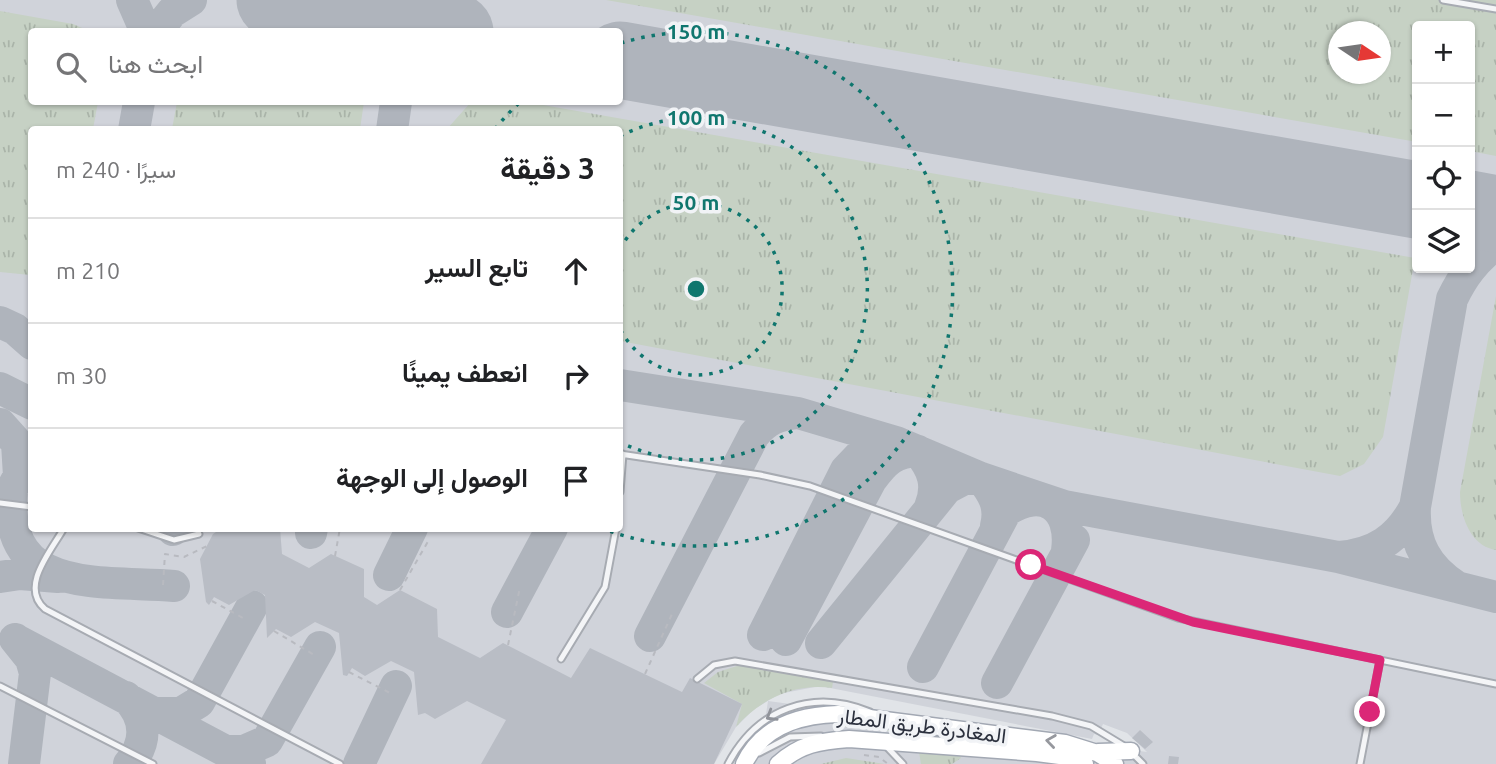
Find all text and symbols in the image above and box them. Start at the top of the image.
text: 150 m [667,19,725,43]
north arrow [1328,21,1391,84]
map controls [1412,21,1475,273]
button: + [1412,21,1475,84]
search box [28,28,623,105]
icon: search [52,48,90,86]
text: ابحث هنا [108,49,203,78]
button: − [1412,84,1475,147]
text: 100 m [667,105,725,129]
button: locate [1412,147,1475,210]
text: 3 دقيقة [500,151,595,185]
text: سيرًا · 240 m [56,157,176,182]
text: 50 m [673,190,719,214]
button: layers [1412,210,1475,273]
icon: ahead [557,252,595,290]
text: تابع السير [425,253,528,282]
text: 210 m [56,258,120,283]
centre of rings [684,277,708,301]
icon: right [557,357,595,395]
text: انعطف يمينًا [402,358,528,387]
text: 30 m [56,363,107,388]
icon: arrive [557,462,595,500]
text: الوصول إلى الوجهة [336,463,528,492]
route start [1015,549,1046,580]
route end [1354,696,1385,727]
street label: المغادرة طريق المطار [835,703,1008,749]
one-way arrow [766,707,779,720]
one-way arrow [1046,734,1057,749]

